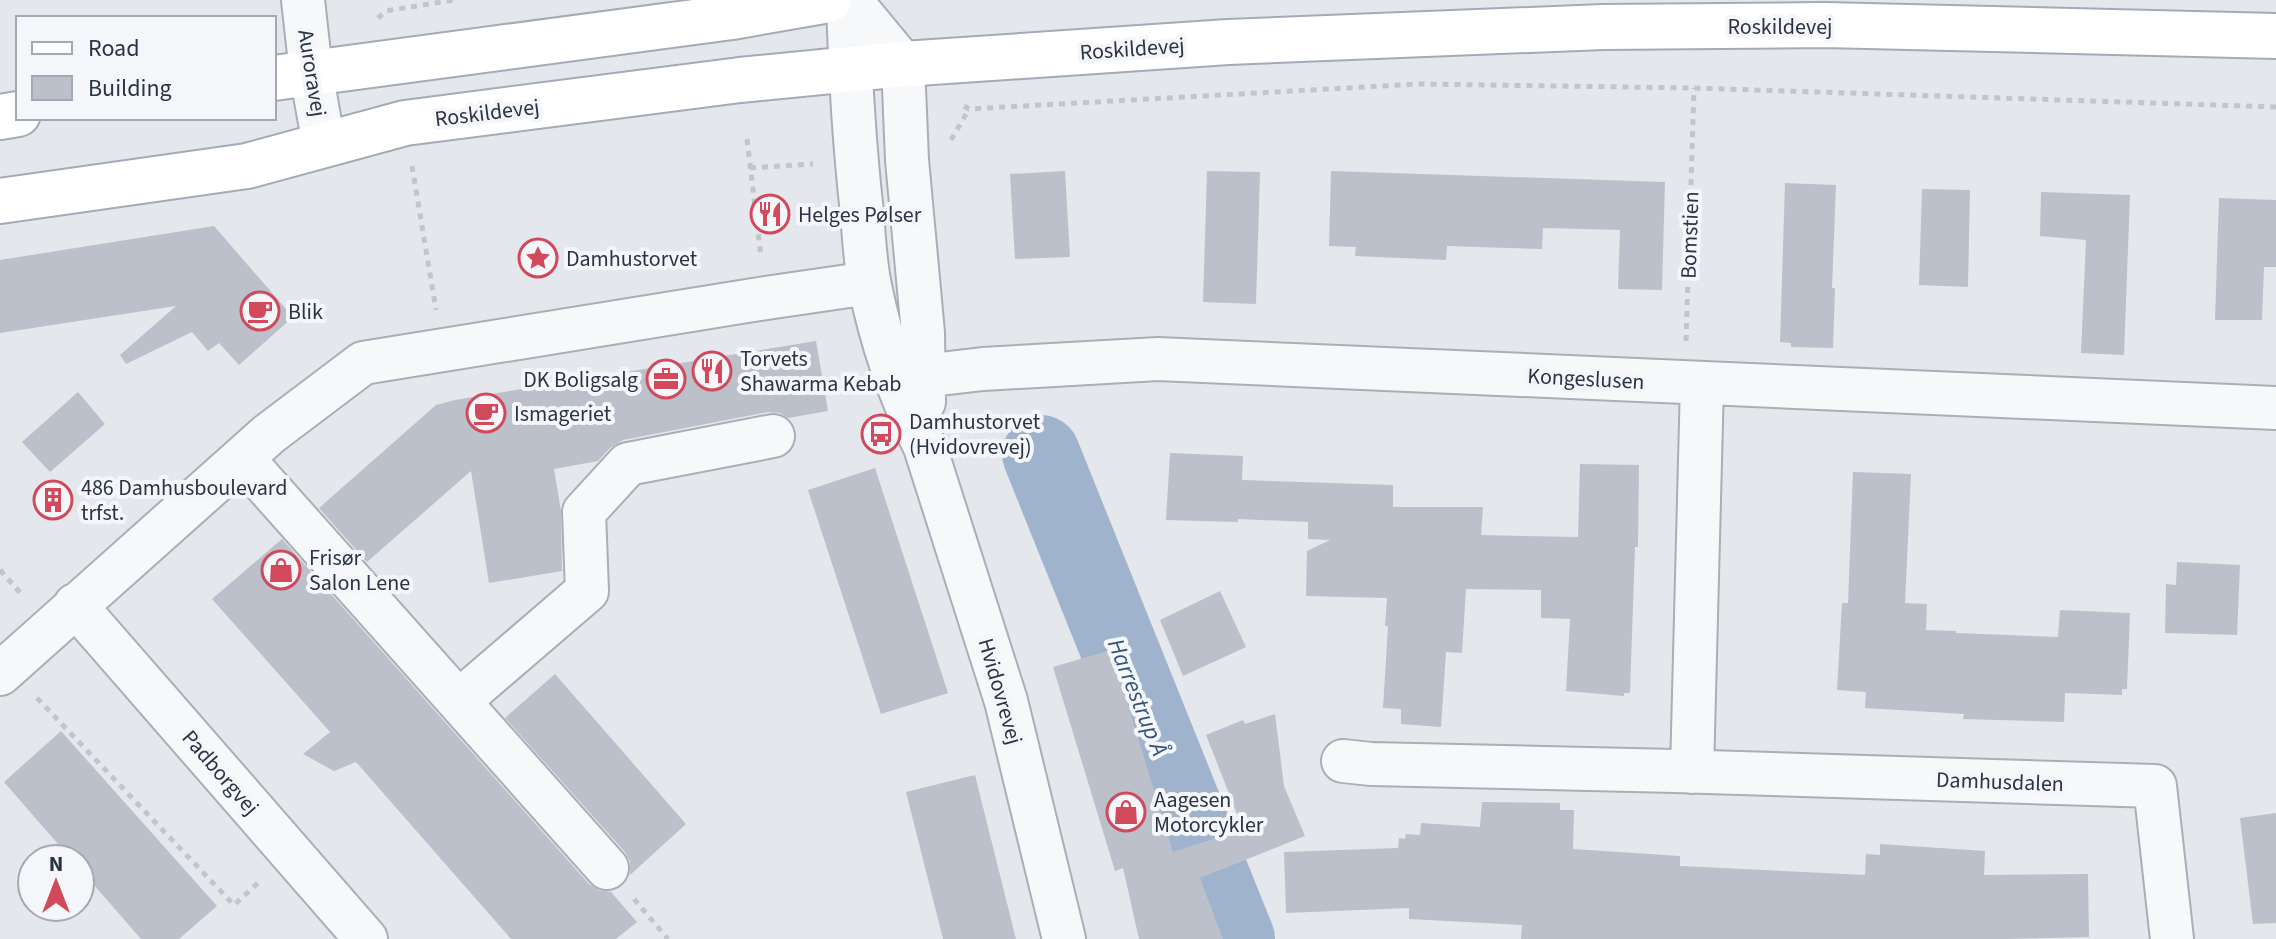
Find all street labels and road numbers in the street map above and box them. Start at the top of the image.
street label: Roskildevej [1727,11,1833,43]
street label: Auroravej [289,27,335,119]
street label: Roskildevej [1079,29,1186,69]
street label: Roskildevej [433,91,541,135]
street label: Bomstien [1672,191,1708,279]
street label: Kongeslusen [1527,360,1645,398]
street label: Hvidovrevej [970,634,1030,748]
street label: Padborgvej [174,723,266,822]
street label: Damhusdalen [1936,764,2064,800]

